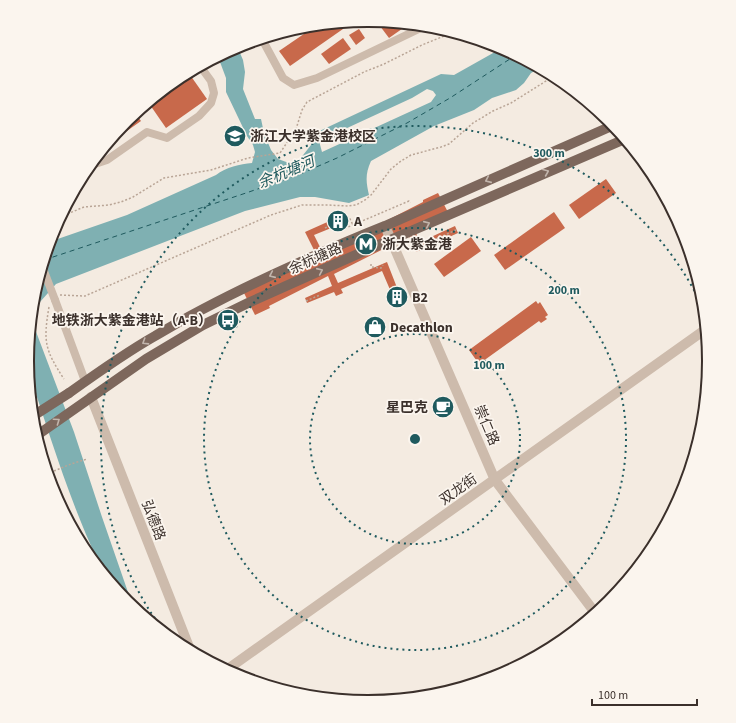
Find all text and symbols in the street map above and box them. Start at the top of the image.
school or university icon: 浙江大学紫金港校区 [222,123,248,149]
place label: 浙江大学紫金港校区 [250,127,376,147]
text: 300 m [533,145,565,162]
water label: 余杭塘河 [254,150,321,194]
one-way arrow [543,169,550,177]
one-way arrow [485,176,492,184]
building icon: A [325,208,351,234]
place label: A [353,212,363,232]
one-way arrow [423,221,431,229]
metro station icon: 浙大紫金港 [353,231,379,257]
place label: 浙大紫金港 [382,235,452,255]
street label: 余杭塘路 [286,238,345,279]
one-way arrow [316,268,324,276]
one-way arrow [269,270,276,278]
text: 200 m [548,282,580,299]
building icon: B2 [384,284,410,310]
place label: B2 [412,288,428,308]
bus stop icon: 地铁浙大紫金港站（A·B） [215,307,241,333]
place label: 地铁浙大紫金港站（A·B） [52,311,212,331]
shop icon: Decathlon [362,314,388,340]
place label: Decathlon [390,318,453,338]
one-way arrow [142,337,149,344]
text: 100 m [473,357,505,374]
cafe icon: 星巴克 [430,394,456,420]
place label: 星巴克 [386,398,428,418]
street label: 崇仁路 [469,402,503,449]
one-way arrow [52,419,59,426]
centre of rings [408,432,422,446]
street label: 双龙街 [436,470,482,510]
street label: 弘德路 [136,497,170,544]
scale bar [592,681,697,707]
text: 100 m [598,687,628,704]

